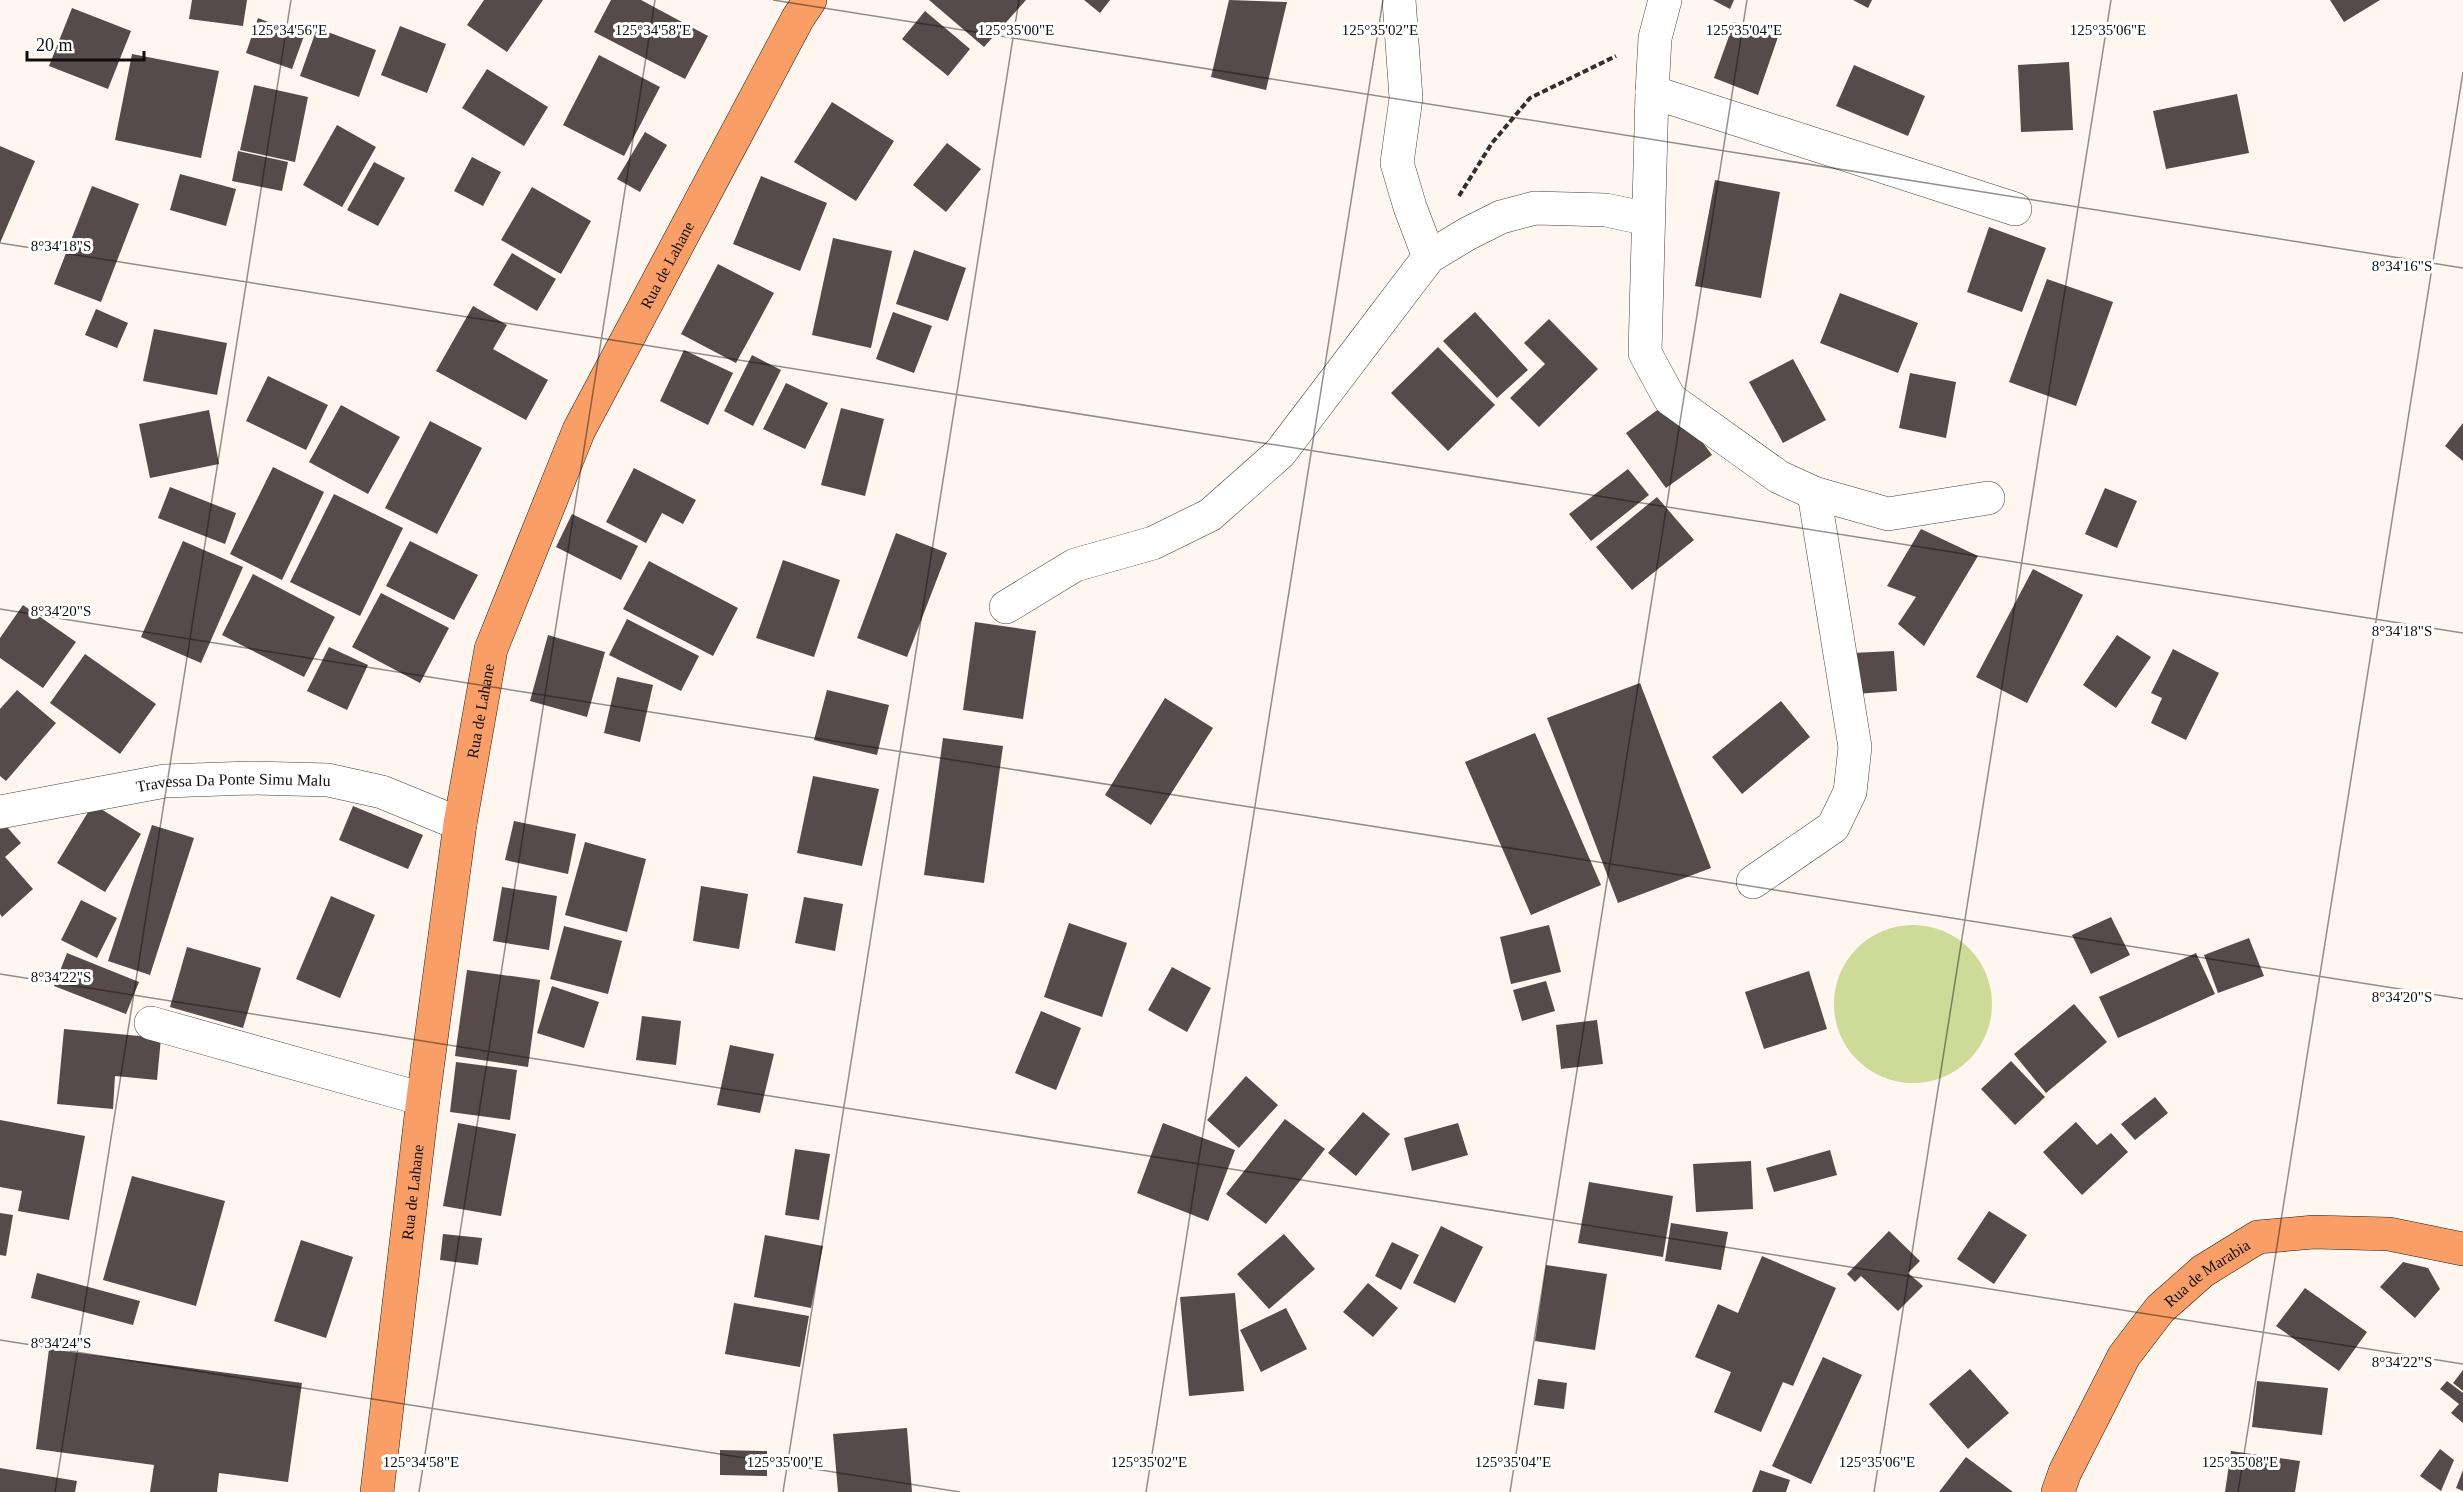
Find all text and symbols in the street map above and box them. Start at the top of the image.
text: 125°34'56"E [251,22,327,38]
text: 125°34'58"E [615,22,691,38]
text: 125°35'00"E [978,22,1054,38]
text: 125°35'02"E [1342,22,1418,38]
text: 125°35'04"E [1706,22,1782,38]
text: 125°35'06"E [2070,22,2146,38]
scale bar [27,24,144,62]
text: 20 m [36,35,73,55]
street label: Rua de Lahane [637,219,697,311]
text: 8°34'18"S [31,238,91,254]
text: 8°34'16"S [2372,258,2432,274]
text: 8°34'20"S [31,603,91,619]
text: 8°34'18"S [2372,623,2432,639]
street label: Rua de Lahane [464,662,497,760]
street label: Travessa Da Ponte Simu Malu [135,770,331,795]
text: 8°34'22"S [31,969,91,985]
text: 8°34'20"S [2372,989,2432,1005]
street label: Rua de Lahane [399,1143,427,1241]
street label: Rua de Marabia [2161,1236,2253,1310]
text: 8°34'24"S [31,1335,91,1351]
text: 8°34'22"S [2372,1354,2432,1370]
text: 125°34'58"E [383,1454,459,1470]
text: 125°35'00"E [747,1454,823,1470]
text: 125°35'02"E [1111,1454,1187,1470]
text: 125°35'04"E [1475,1454,1551,1470]
text: 125°35'06"E [1839,1454,1915,1470]
text: 125°35'08"E [2202,1454,2278,1470]

